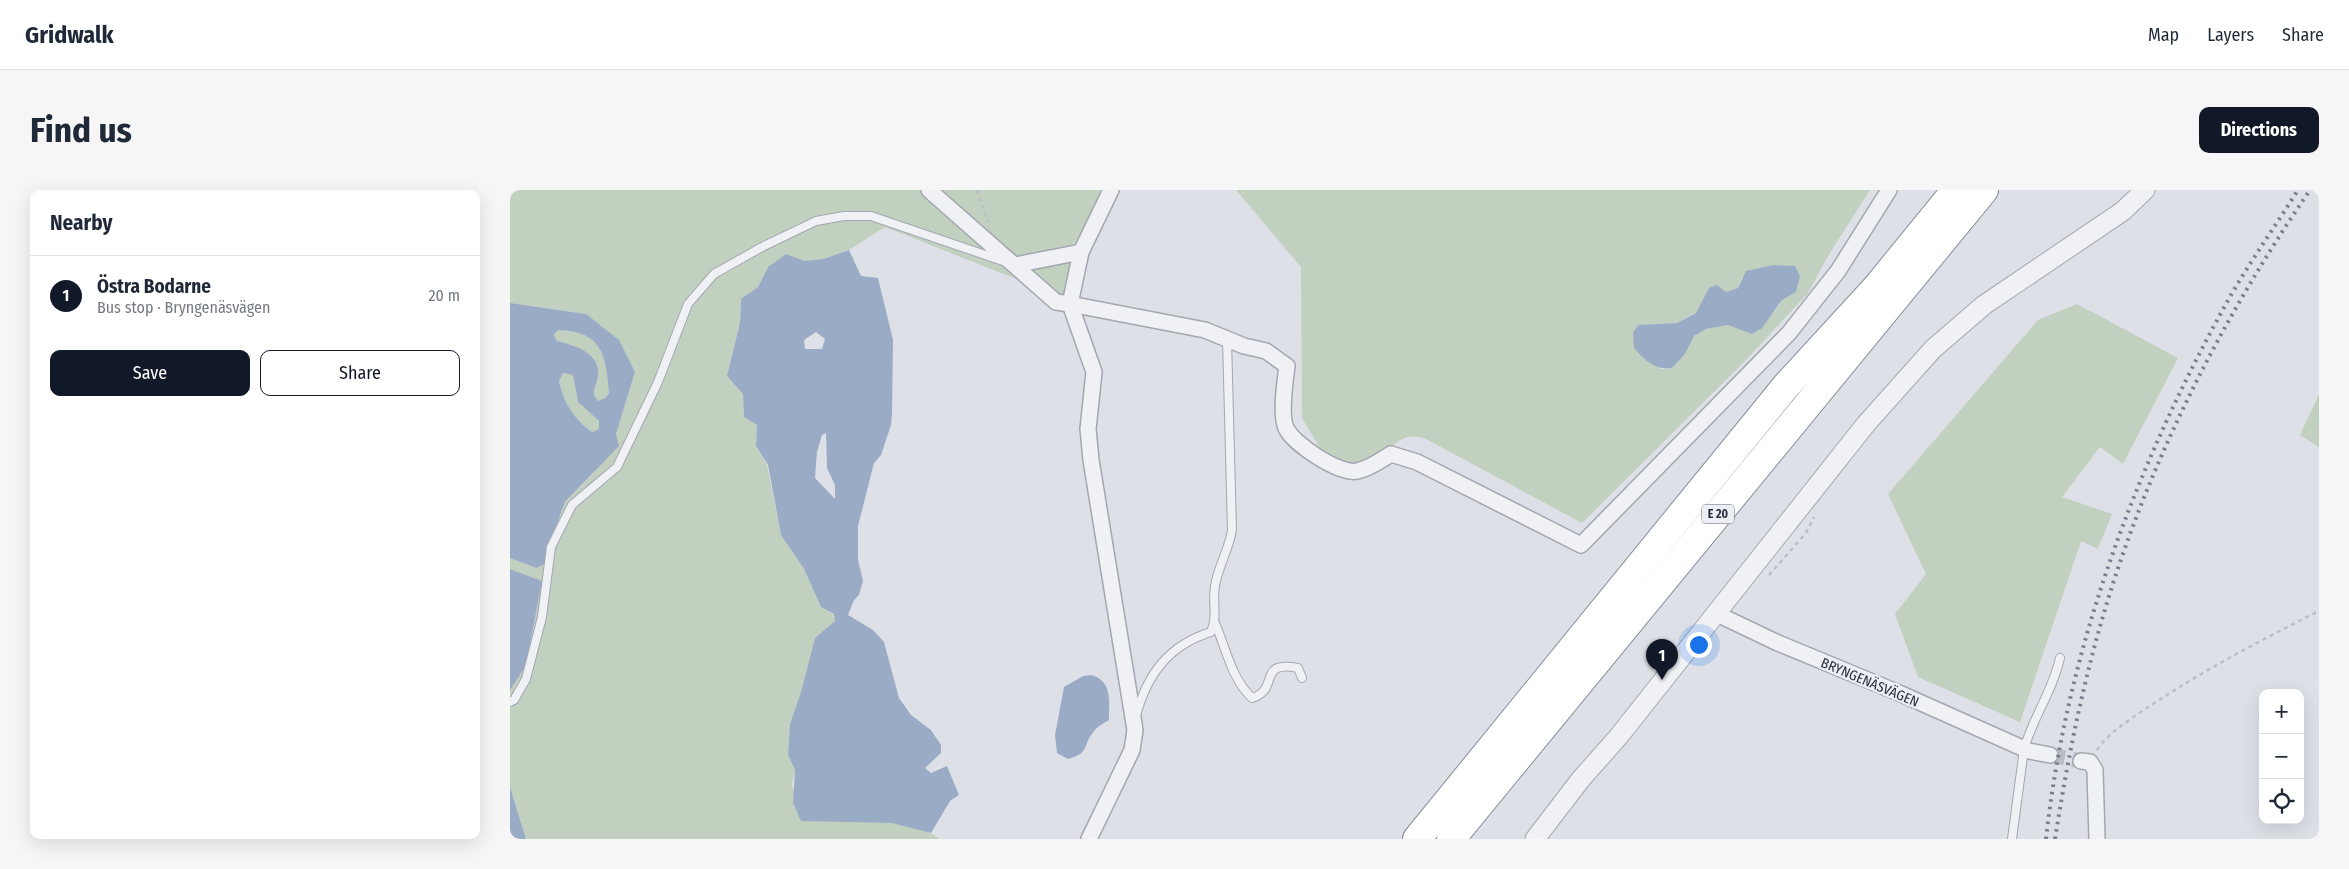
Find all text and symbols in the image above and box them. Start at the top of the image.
text: Gridwalk [25,21,114,49]
text: Map [2148,24,2179,46]
text: Layers [2207,24,2254,46]
text: Share [2282,24,2324,46]
button: Directions [2199,107,2319,153]
text: Find us [30,109,132,151]
text: Nearby [50,210,112,236]
text: Östra Bodarne [97,275,211,298]
text: 1 [63,286,69,305]
text: 20 m [429,286,460,305]
text: Bus stop · Bryngenäsvägen [97,298,270,317]
button: Save [50,350,250,396]
button: Share [260,350,460,396]
road number: E 20 [1702,504,1734,524]
your location [1686,632,1712,658]
pin: 1 [1646,639,1678,680]
street label: BRYNGENÄSVÄGEN [1818,654,1921,711]
map controls [2259,689,2304,824]
button: + [2259,689,2304,734]
button: − [2259,734,2304,779]
button: locate [2259,779,2304,824]

